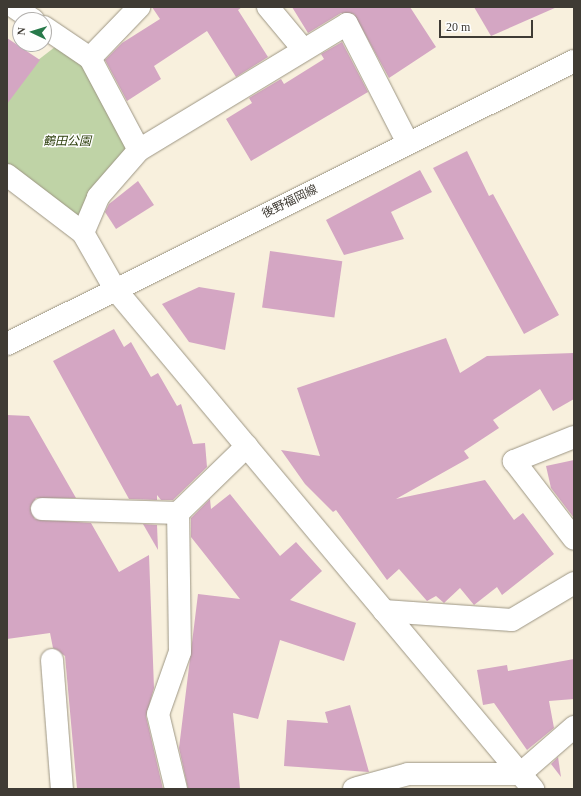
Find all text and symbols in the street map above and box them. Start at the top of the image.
north arrow [12,12,52,52]
scale bar [441,12,535,38]
text: 20 m [446,20,470,34]
text: N [15,27,27,36]
park label: 鶴田公園 [43,135,91,149]
street label: 後野福岡線 [260,182,320,222]

